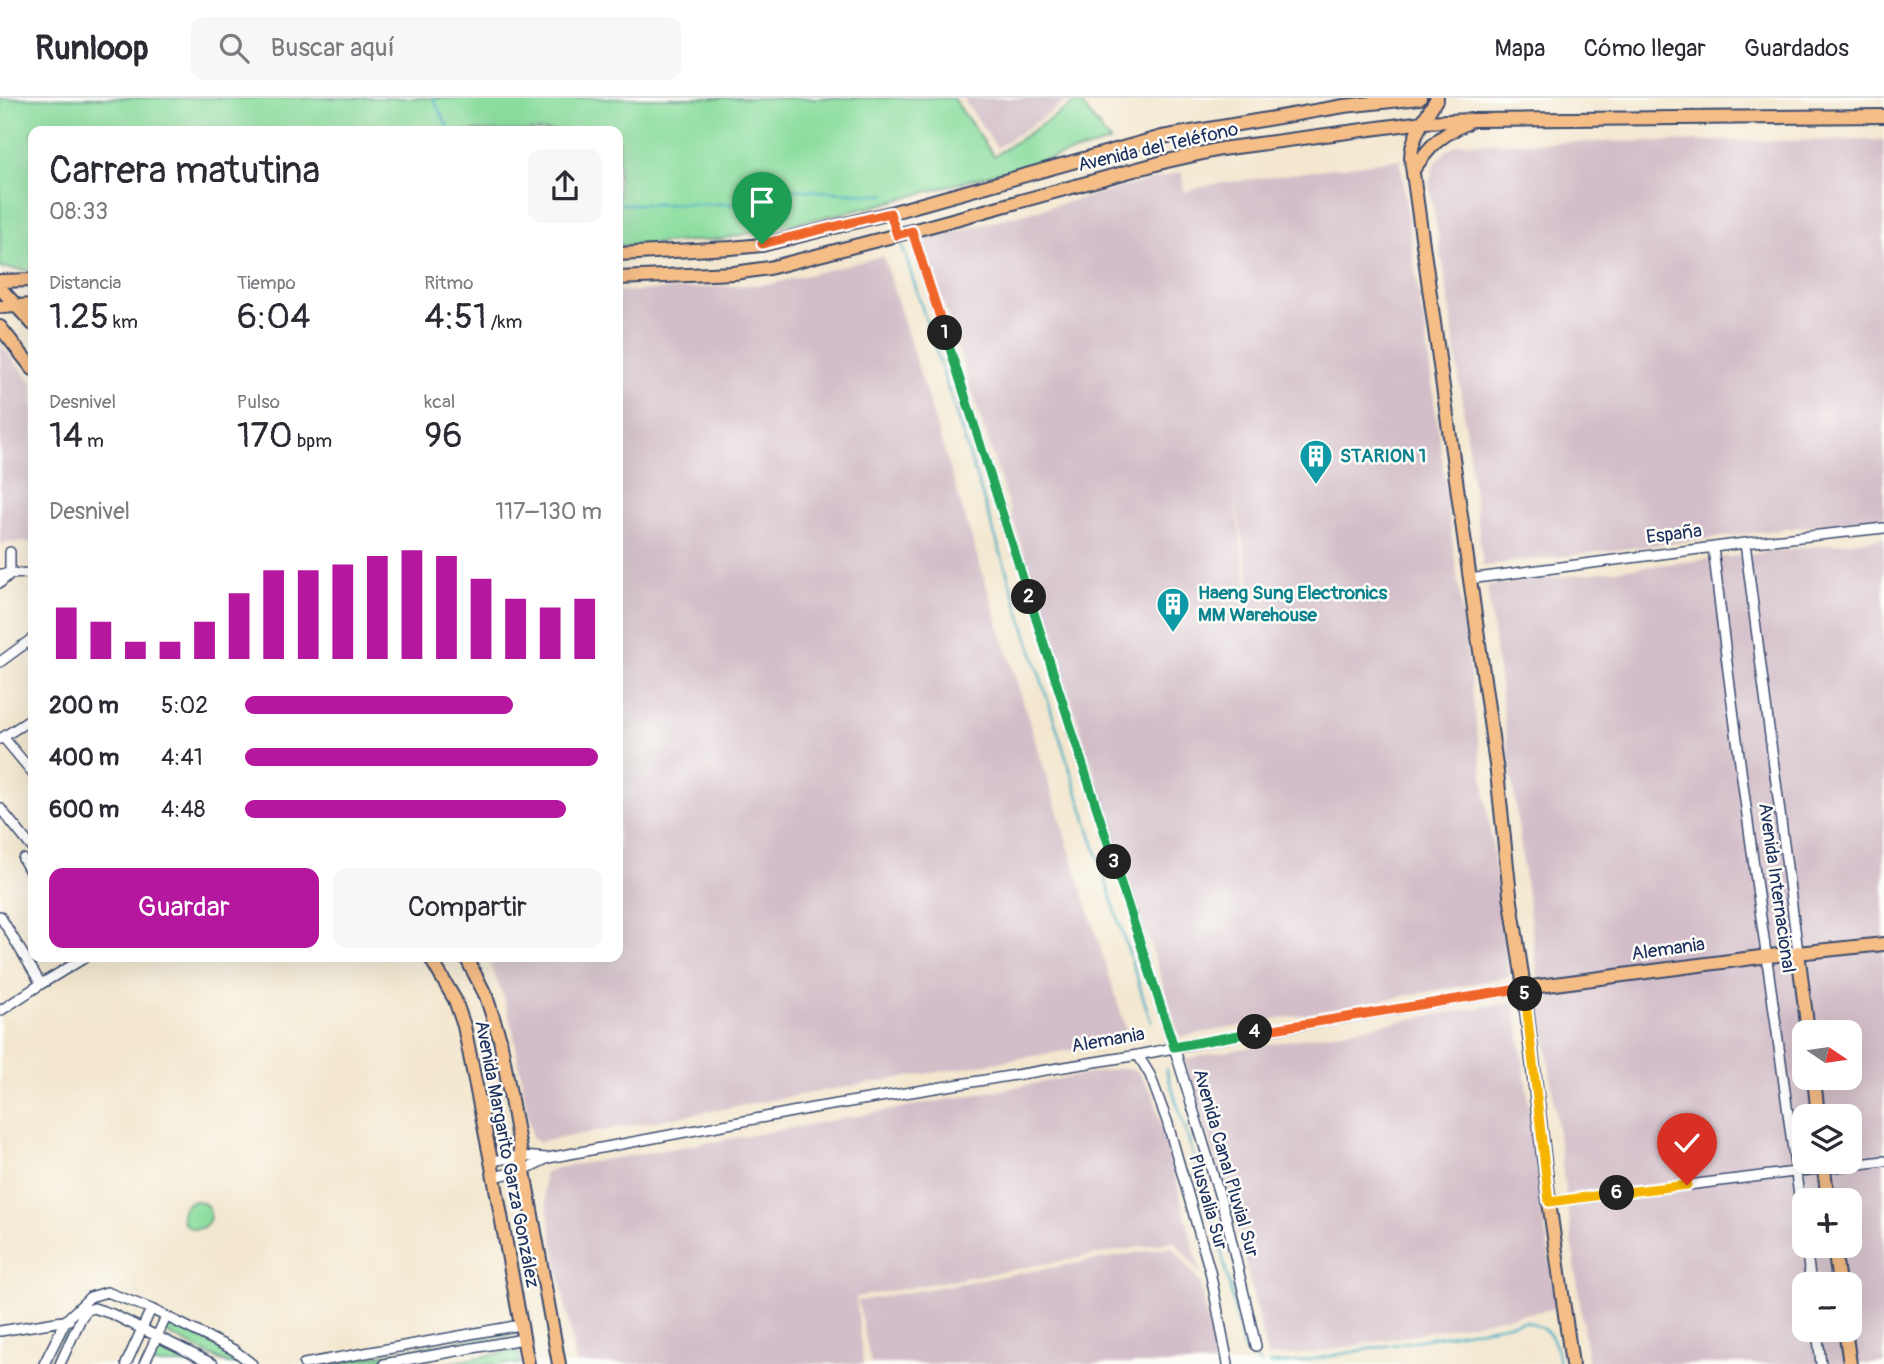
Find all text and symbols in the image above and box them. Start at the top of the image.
search box [191,17,681,80]
text: Runloop [35,28,149,69]
icon: search [215,29,253,67]
text: Buscar aquí [271,32,395,64]
text: Mapa [1495,34,1546,63]
text: Cómo llegar [1584,34,1706,63]
text: Guardados [1744,34,1849,63]
street label: Avenida del Teléfono [1075,117,1241,177]
text: Carrera matutina [49,147,320,195]
button: share [528,149,602,223]
pin [732,172,792,244]
icon: arrive [743,183,781,221]
text: 08:33 [49,197,108,226]
text: Distancia [49,271,121,295]
text: Tiempo [237,271,296,295]
text: Ritmo [424,271,473,295]
text: 1.25 [49,295,109,339]
text: 6:04 [237,295,311,339]
text: 4:51 [424,295,487,339]
text: km [109,310,138,334]
text: /km [487,310,522,334]
pin: 1 [928,316,962,350]
text: 1 [941,320,948,344]
text: Desnivel [49,390,116,414]
text: Pulso [237,390,280,414]
text: kcal [424,390,455,414]
text: 14 [49,414,83,458]
text: 170 [237,414,293,458]
text: 96 [424,414,463,458]
text: m [83,429,104,453]
text: bpm [293,429,332,453]
building icon: STARION 1 [1297,437,1335,486]
place label: STARION 1 [1340,444,1426,468]
text: Desnivel [49,497,130,526]
text: 117–130 m [495,497,602,526]
street label: España [1645,519,1703,549]
pin: 2 [1012,580,1046,614]
place label: Haeng Sung Electronics MM Warehouse [1198,581,1388,627]
text: 2 [1023,584,1034,608]
building icon: Haeng Sung Electronics MM Warehouse [1154,585,1192,634]
text: 200 m [49,691,119,720]
text: 5:02 [161,691,208,720]
text: 400 m [49,743,119,772]
text: 4:41 [161,743,203,772]
text: 600 m [49,795,119,824]
text: 4:48 [161,795,205,824]
street label: Avenida Internacional [1753,801,1801,975]
pin: 3 [1096,844,1132,880]
text: 3 [1108,849,1119,873]
button: Guardar [49,868,319,948]
button: Compartir [333,868,602,948]
street label: Alemania [1630,932,1707,966]
pin: 5 [1508,976,1542,1012]
text: 5 [1519,981,1530,1005]
pin: 4 [1238,1014,1272,1049]
street label: Avenida Margarito Garza González [469,1018,545,1290]
text: 4 [1249,1019,1260,1043]
north arrow [1792,1020,1862,1090]
map controls [1792,1020,1862,1342]
street label: Alemania [1069,1022,1147,1058]
street label: Avenida Canal Pluvial Sur [1188,1066,1264,1260]
button: layers [1792,1104,1862,1174]
pin [1657,1113,1717,1185]
icon: check [1668,1124,1706,1162]
street label: Plusvalia Sur [1183,1151,1233,1253]
pin: 6 [1600,1176,1634,1210]
text: 6 [1611,1180,1622,1204]
button: + [1792,1188,1862,1258]
button: − [1792,1272,1862,1342]

